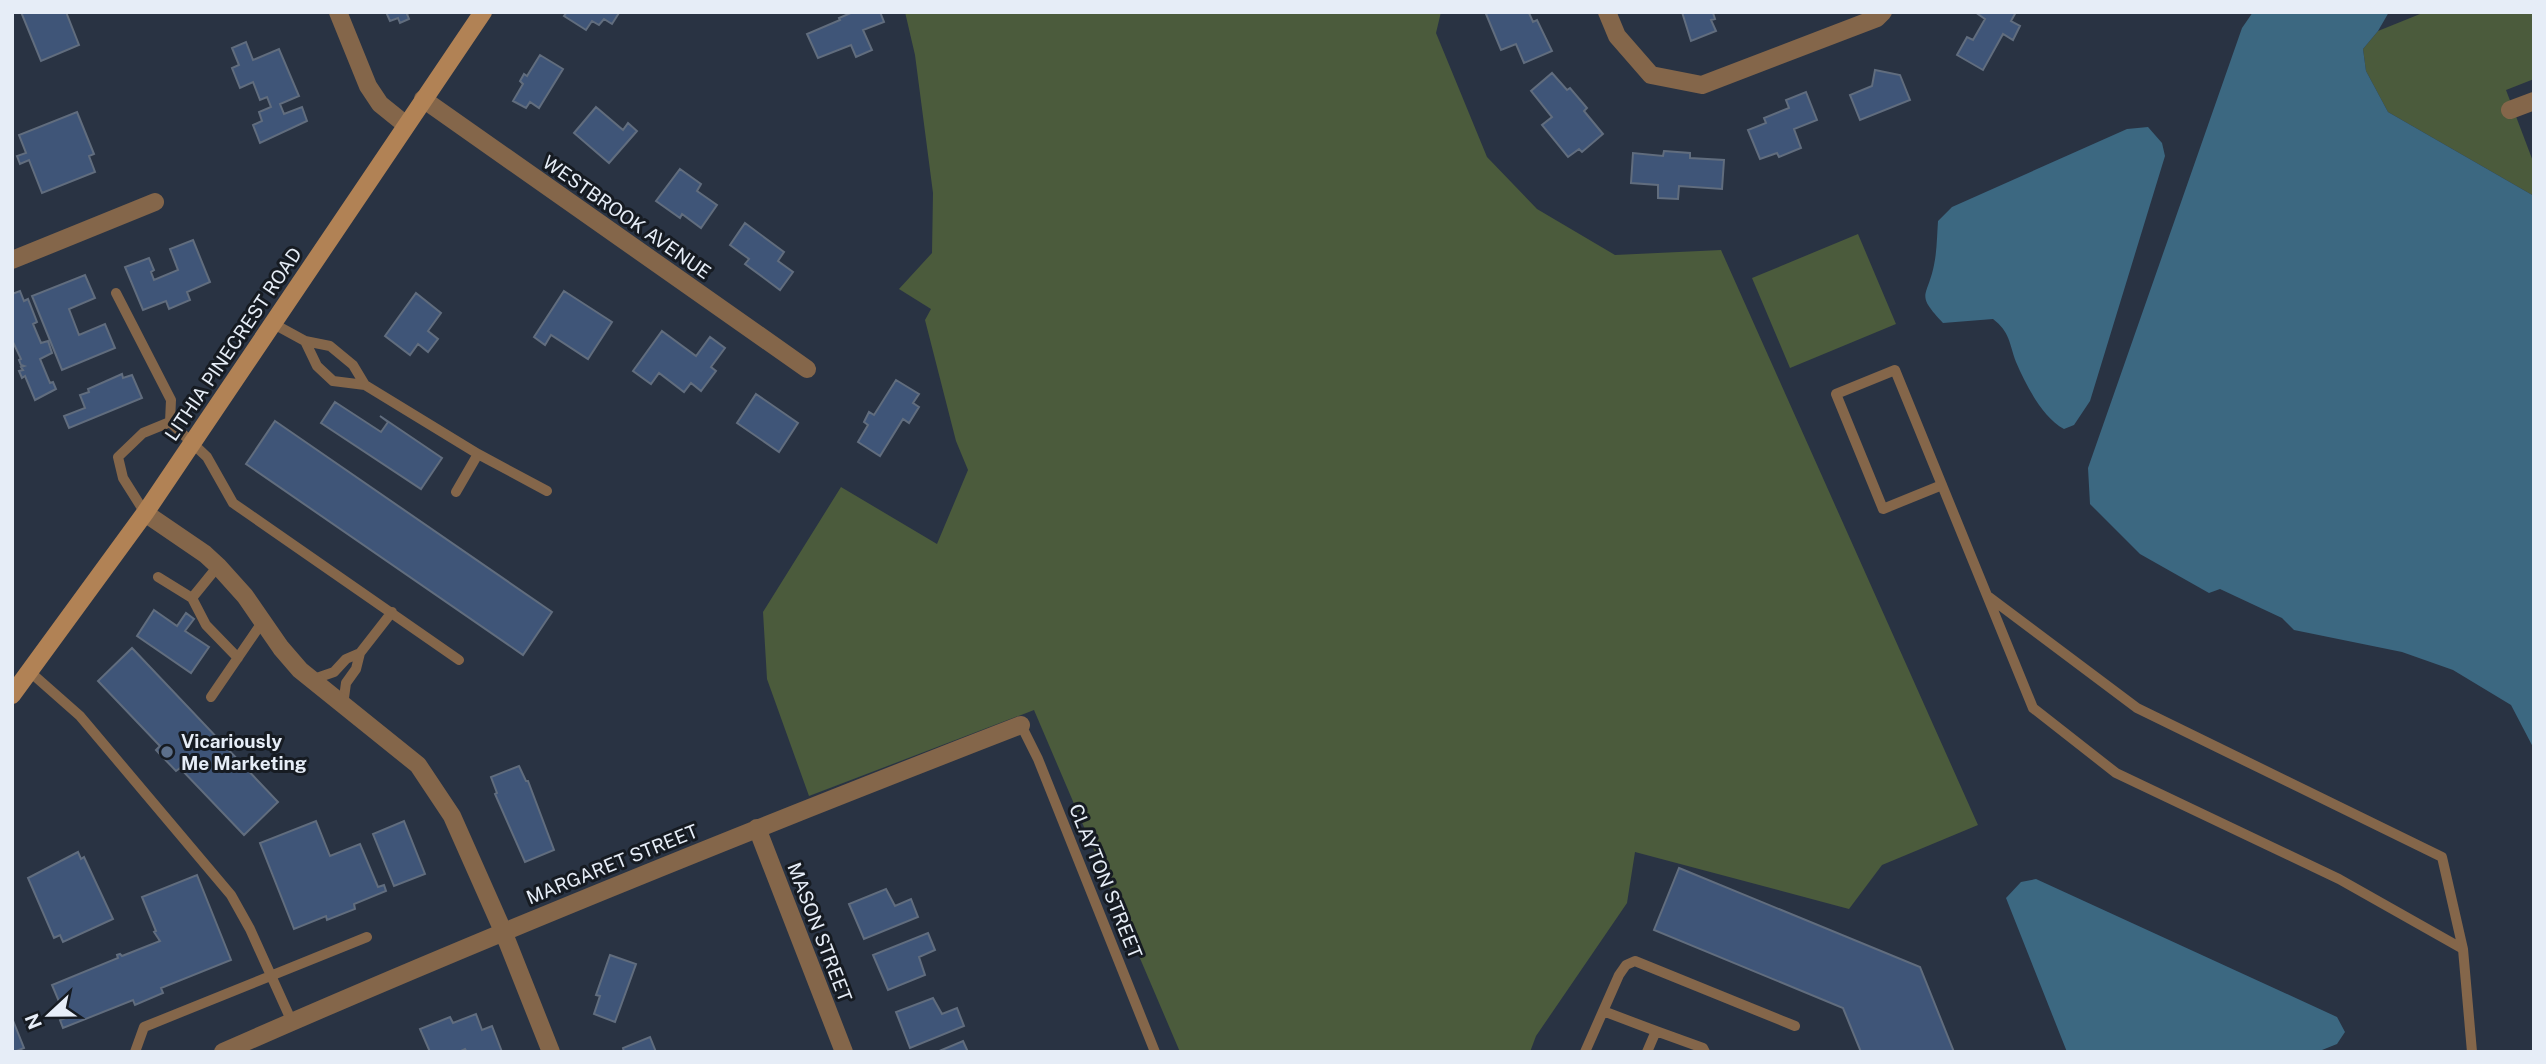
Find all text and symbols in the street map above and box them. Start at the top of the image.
street label: WESTBROOK AVENUE [539,151,715,283]
street label: LITHIA PINECREST ROAD [160,243,306,445]
place label: Vicariously Me Marketing [181,730,307,774]
marker: Vicariously Me Marketing [159,744,175,760]
street label: CLAYTON STREET [1065,801,1147,961]
street label: MARGARET STREET [523,819,701,909]
street label: MASON STREET [783,859,857,1005]
north arrow [14,980,84,1050]
text: N [20,1010,46,1032]

